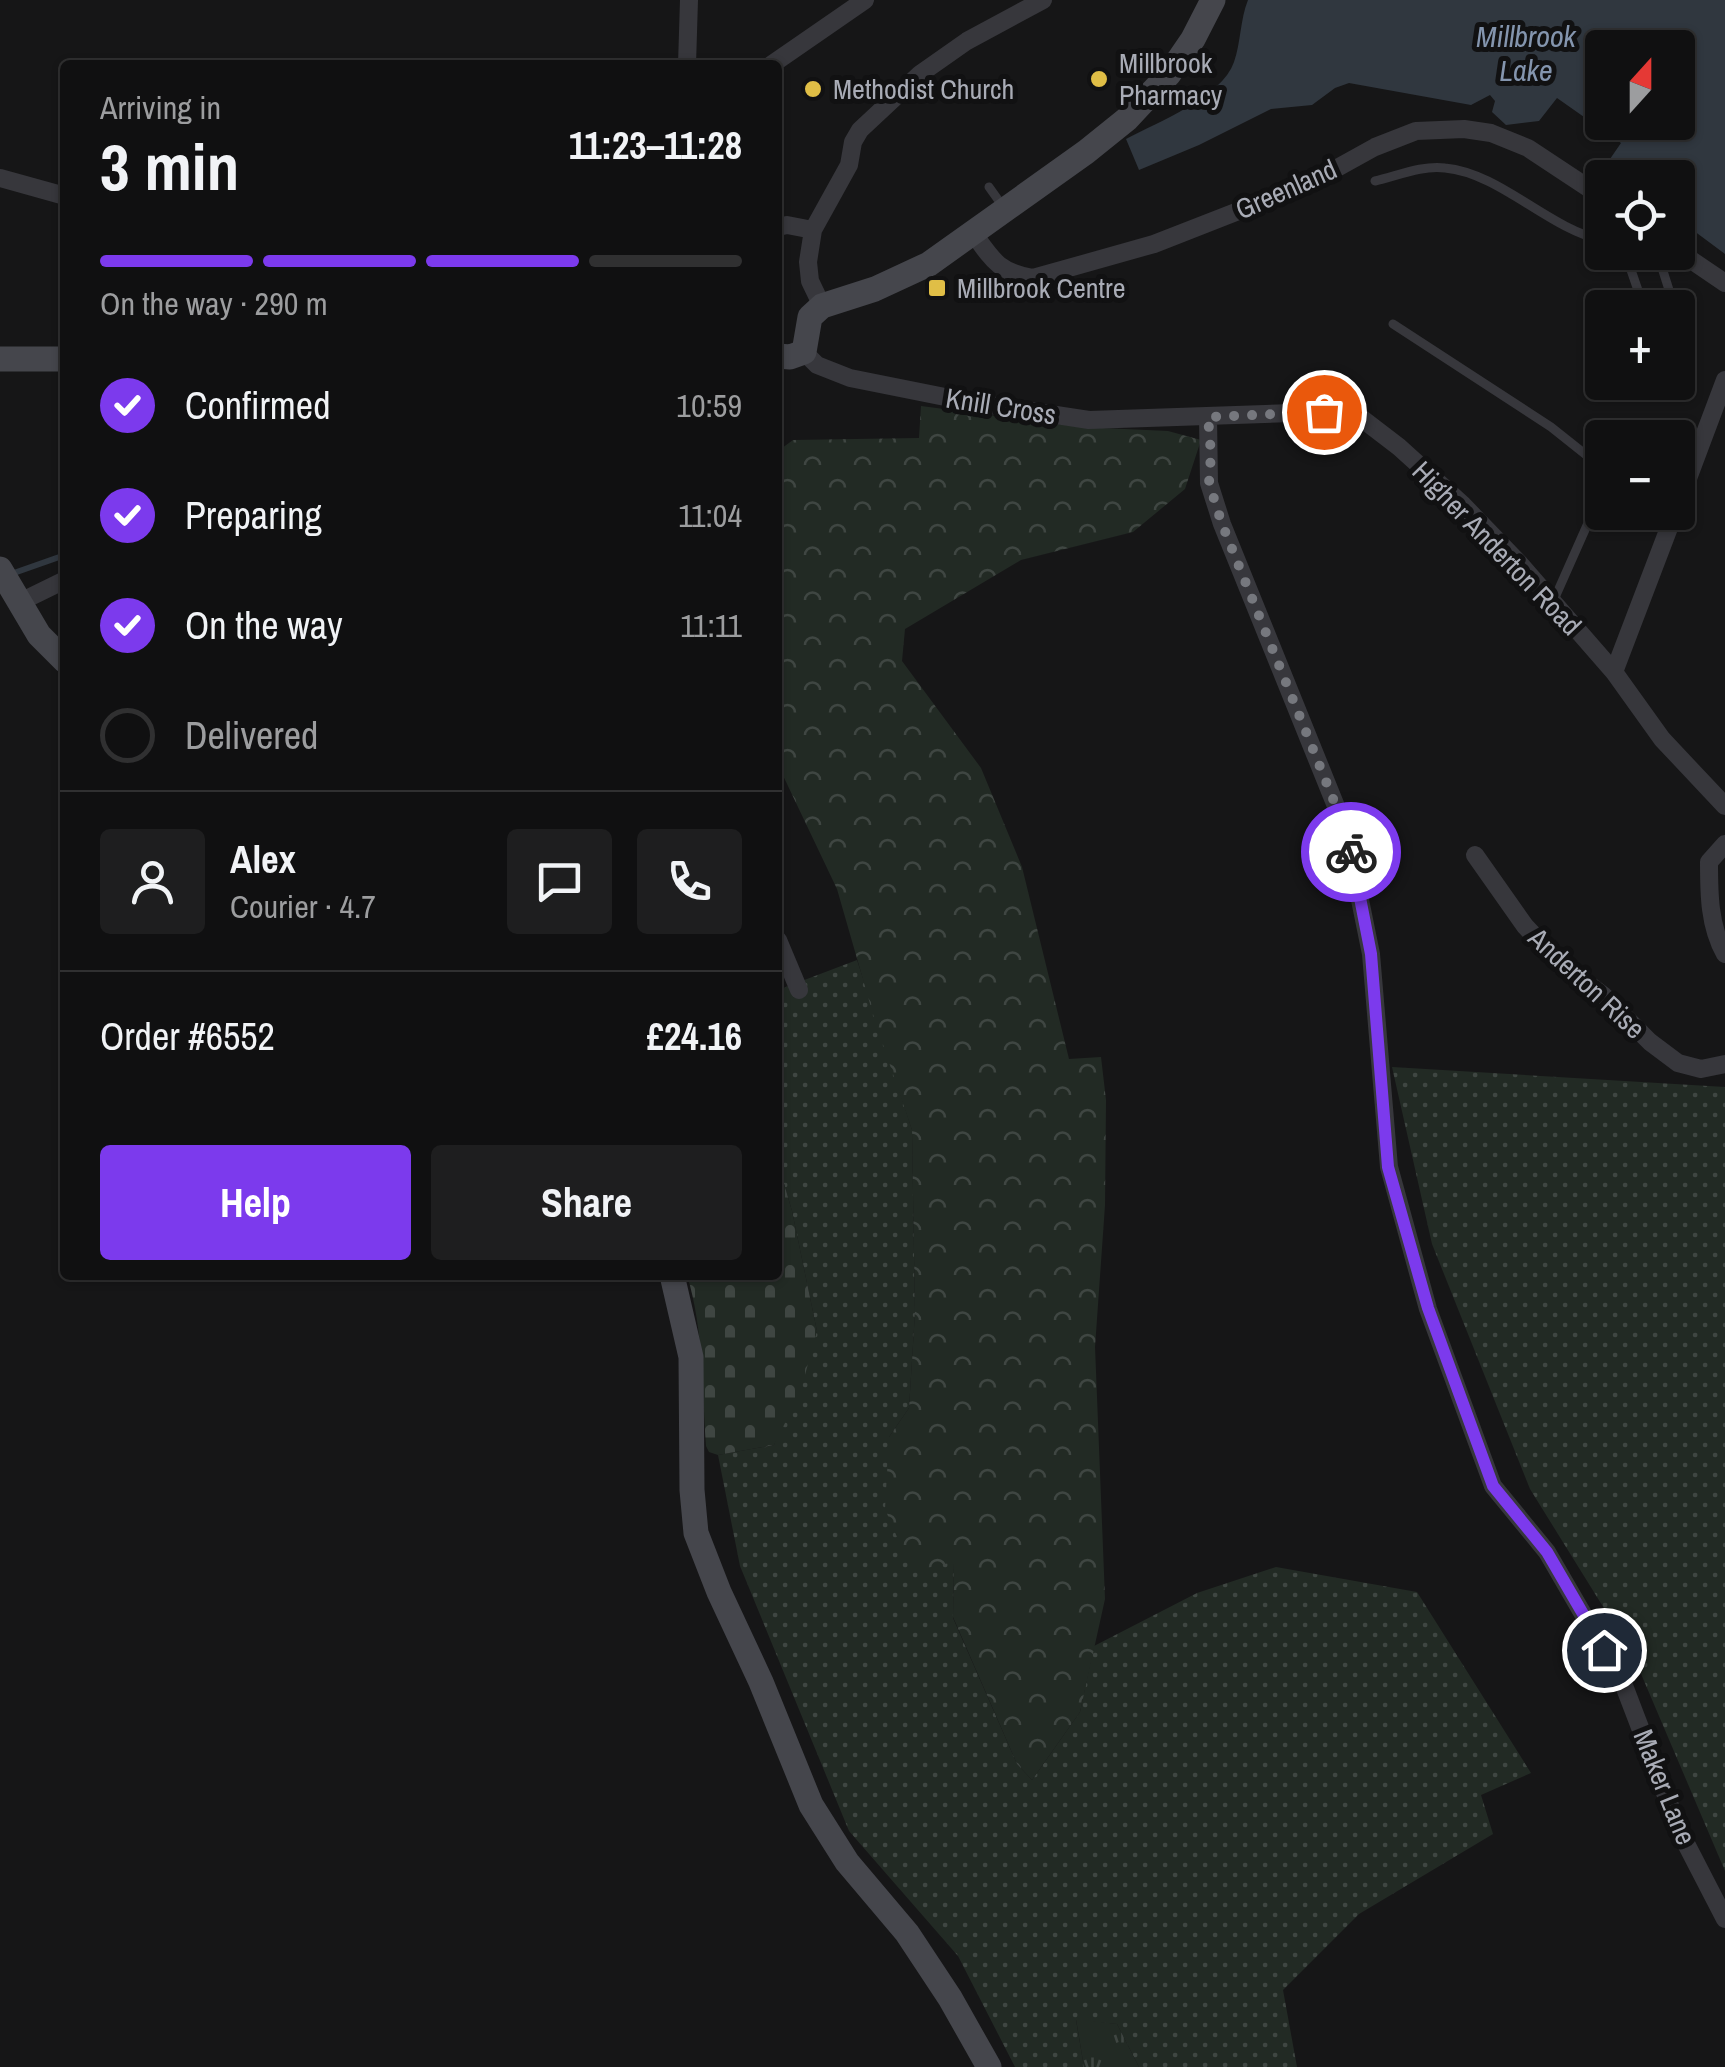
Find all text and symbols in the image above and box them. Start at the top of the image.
water label: Millbrook Lake [1476,16,1578,90]
north arrow [1585,30,1695,140]
map controls [1585,30,1695,530]
place label: Millbrook Pharmacy [1119,44,1223,114]
marker: Millbrook Pharmacy [1088,68,1110,90]
place label: Methodist Church [833,70,1014,108]
marker: Methodist Church [802,78,824,100]
text: Arriving in [100,86,221,129]
text: 11:23–11:28 [569,120,742,171]
text: 3 min [100,123,239,210]
street label: Greenland [1229,150,1343,228]
button: locate [1585,160,1695,270]
place label: Millbrook Centre [957,269,1125,307]
marker: Millbrook Centre [926,277,948,299]
text: On the way · 290 m [100,282,328,325]
button: + [1585,290,1695,400]
pin [1282,370,1367,455]
icon: check [100,378,155,433]
street label: Knill Cross [943,379,1059,433]
text: Confirmed [185,380,330,431]
text: 10:59 [676,384,742,427]
icon: bag [1297,385,1352,440]
button: − [1585,420,1695,530]
street label: Higher Anderton Road [1404,453,1590,643]
icon: check [100,488,155,543]
text: Preparing [185,490,322,541]
text: 11:04 [678,494,742,537]
icon: check [100,598,155,653]
text: On the way [185,600,343,651]
text: 11:11 [680,604,742,647]
text: Delivered [185,710,318,761]
courier [1301,802,1401,902]
icon: bike [1324,825,1379,880]
button: person [100,829,205,934]
button: chat [507,829,612,934]
button: phone [637,829,742,934]
text: Alex [230,834,296,885]
text: Courier · 4.7 [230,885,376,928]
street label: Anderton Rise [1520,918,1654,1047]
text: Order #6552 [100,1011,275,1062]
text: £24.16 [647,1011,742,1062]
button: Help [100,1145,411,1260]
button: Share [431,1145,742,1260]
pin [1562,1608,1647,1693]
icon: home [1577,1623,1632,1678]
street label: Maker Lane [1625,1724,1705,1850]

